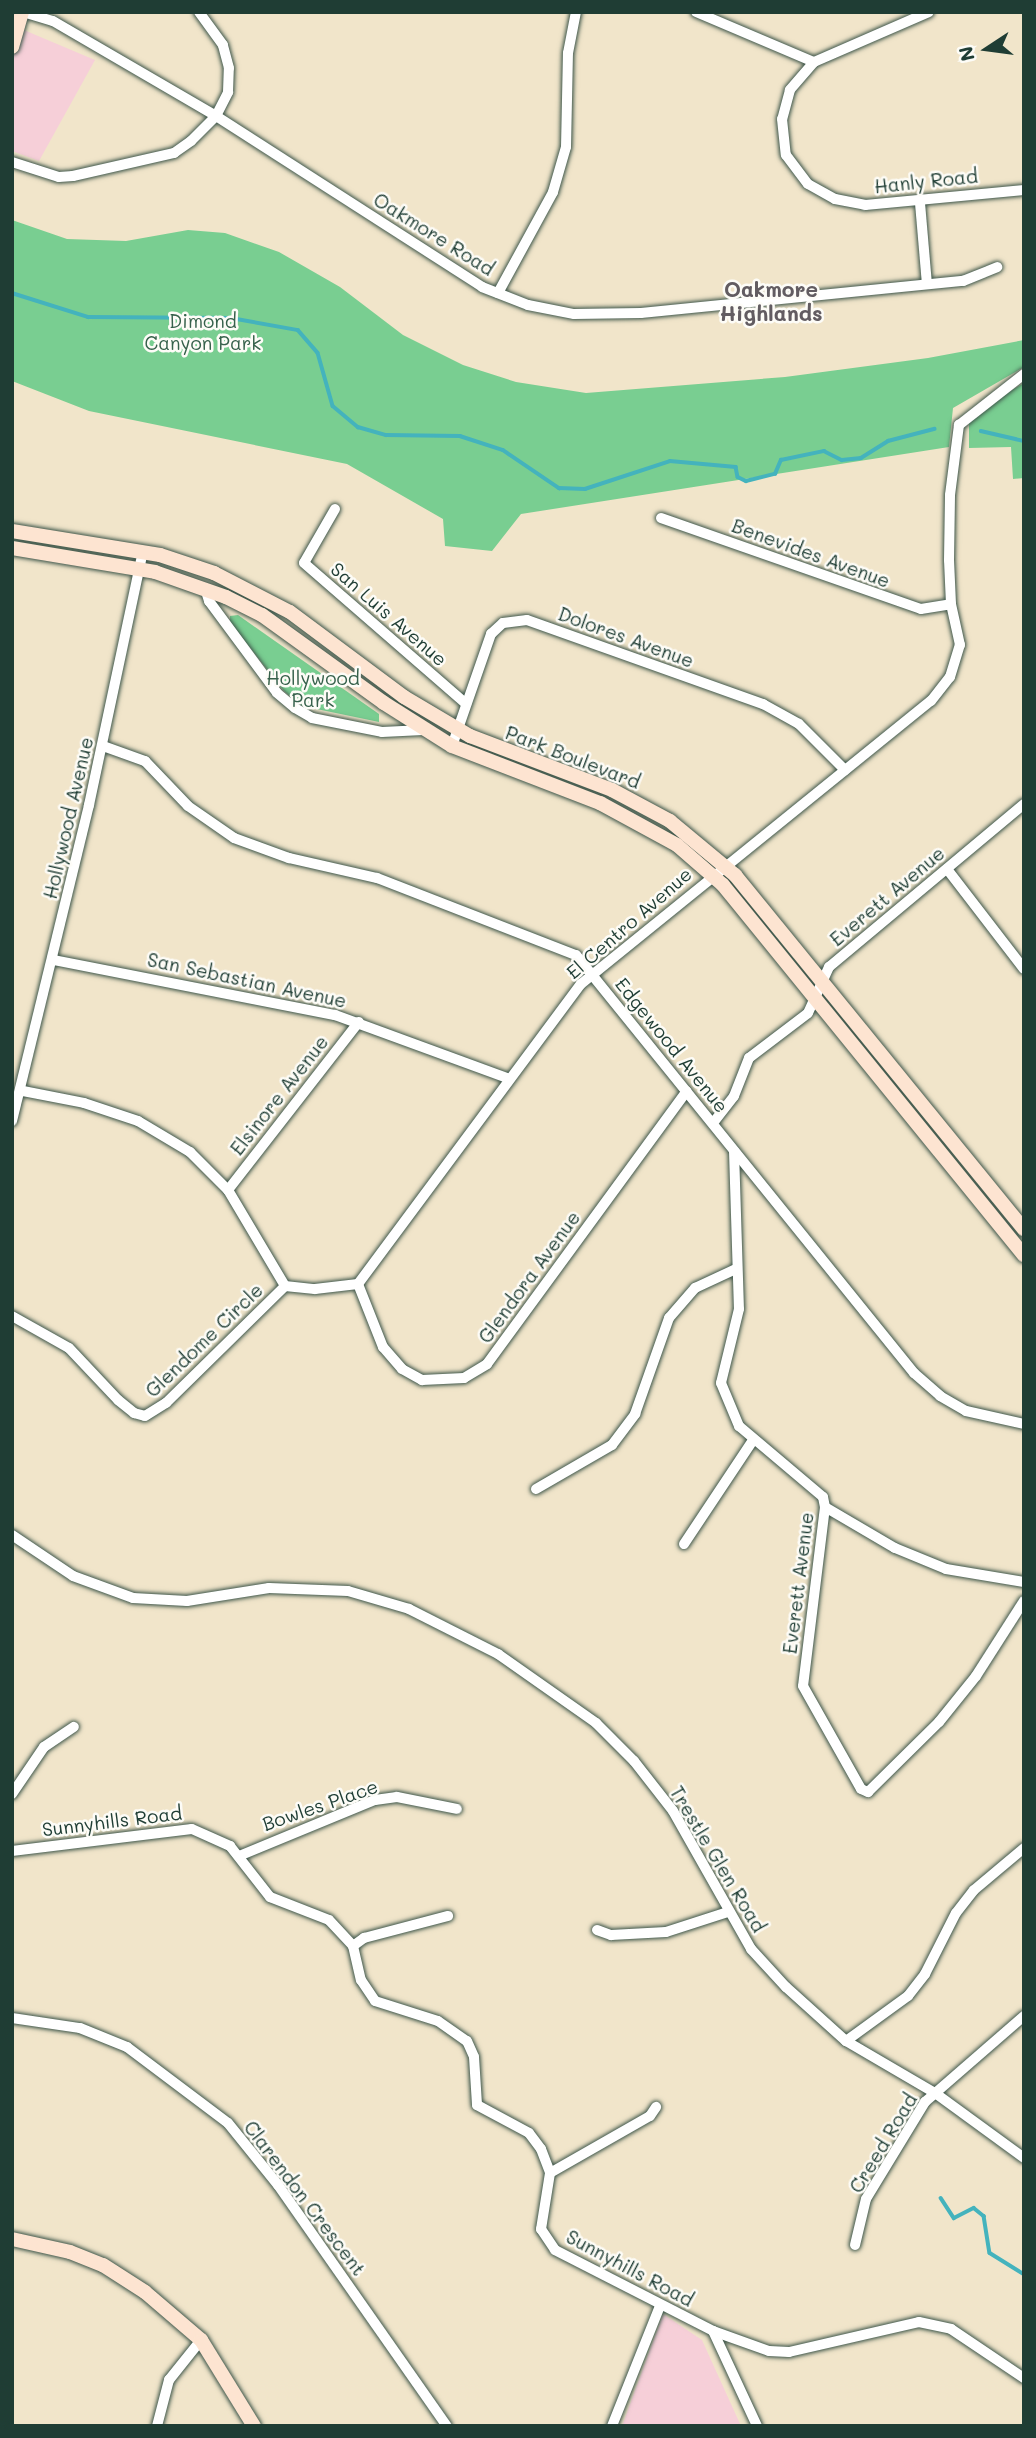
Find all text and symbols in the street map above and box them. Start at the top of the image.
north arrow [952,14,1022,84]
text: N [952,44,980,64]
street label: Hanly Road [873,164,979,198]
street label: Oakmore Road [369,188,499,280]
district label: Oakmore Highlands [719,276,823,326]
park label: Dimond Canyon Park [145,310,261,354]
street label: Benevides Avenue [729,514,893,592]
street label: San Luis Avenue [326,557,452,671]
street label: Dolores Avenue [555,602,697,672]
park label: Hollywood Park [266,667,360,711]
street label: Park Boulevard [502,721,644,793]
street label: Hollywood Avenue [38,735,98,901]
street label: Everett Avenue [825,841,949,951]
street label: El Centro Avenue [562,862,696,984]
street label: San Sebastian Avenue [145,948,349,1012]
street label: Edgewood Avenue [611,973,733,1117]
street label: Elsinore Avenue [225,1031,333,1159]
street label: Glendora Avenue [473,1207,585,1347]
street label: Glendome Circle [141,1278,267,1402]
street label: Everett Avenue [778,1511,818,1655]
street label: Bowles Place [259,1775,381,1835]
street label: Trestle Glen Road [665,1782,771,1936]
street label: Sunnyhills Road [41,1801,183,1841]
street label: Creed Road [844,2089,922,2197]
street label: Clarendon Crescent [239,2116,371,2280]
street label: Sunnyhills Road [563,2225,697,2311]

